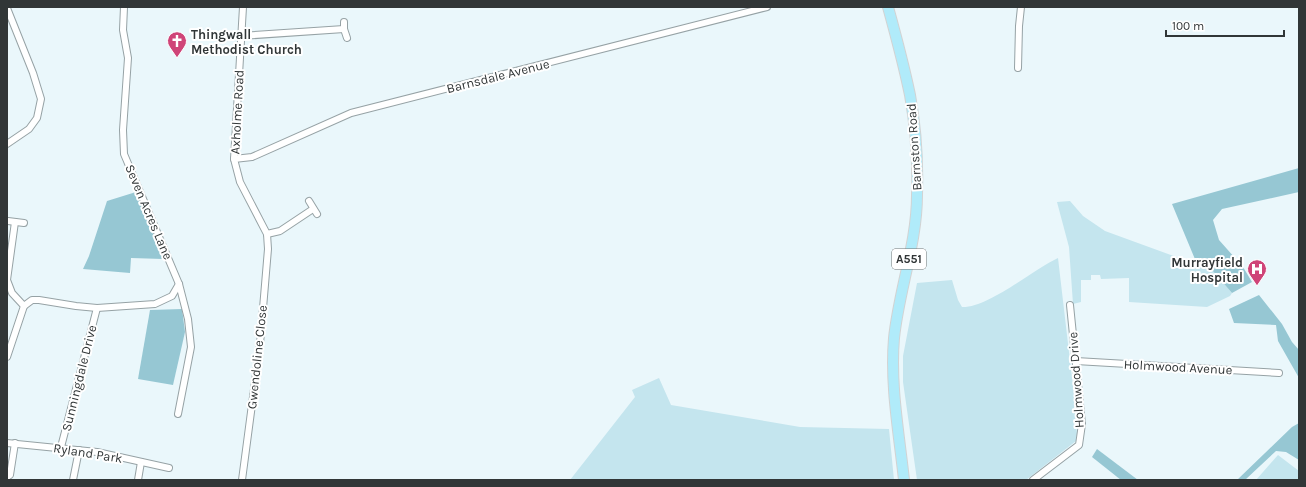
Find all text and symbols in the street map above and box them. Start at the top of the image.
scale bar [1166,12,1284,38]
text: 100 m [1172,19,1204,33]
place label: Thingwall Methodist Church [191,27,302,57]
church icon: Thingwall Methodist Church [166,30,188,58]
street label: Barnsdale Avenue [445,56,551,96]
street label: Axholme Road [227,69,247,155]
street label: Barnston Road [903,103,925,191]
street label: Seven Acres Lane [122,162,176,262]
road number: A551 [892,249,926,269]
place label: Murrayfield Hospital [1171,255,1243,285]
hospital icon: Murrayfield Hospital [1246,258,1268,286]
street label: Gwendoline Close [244,304,270,410]
street label: Sunningdale Drive [59,323,100,433]
street label: Holmwood Drive [1065,331,1087,429]
street label: Holmwood Avenue [1123,357,1233,377]
street label: Ryland Park [52,440,124,466]

